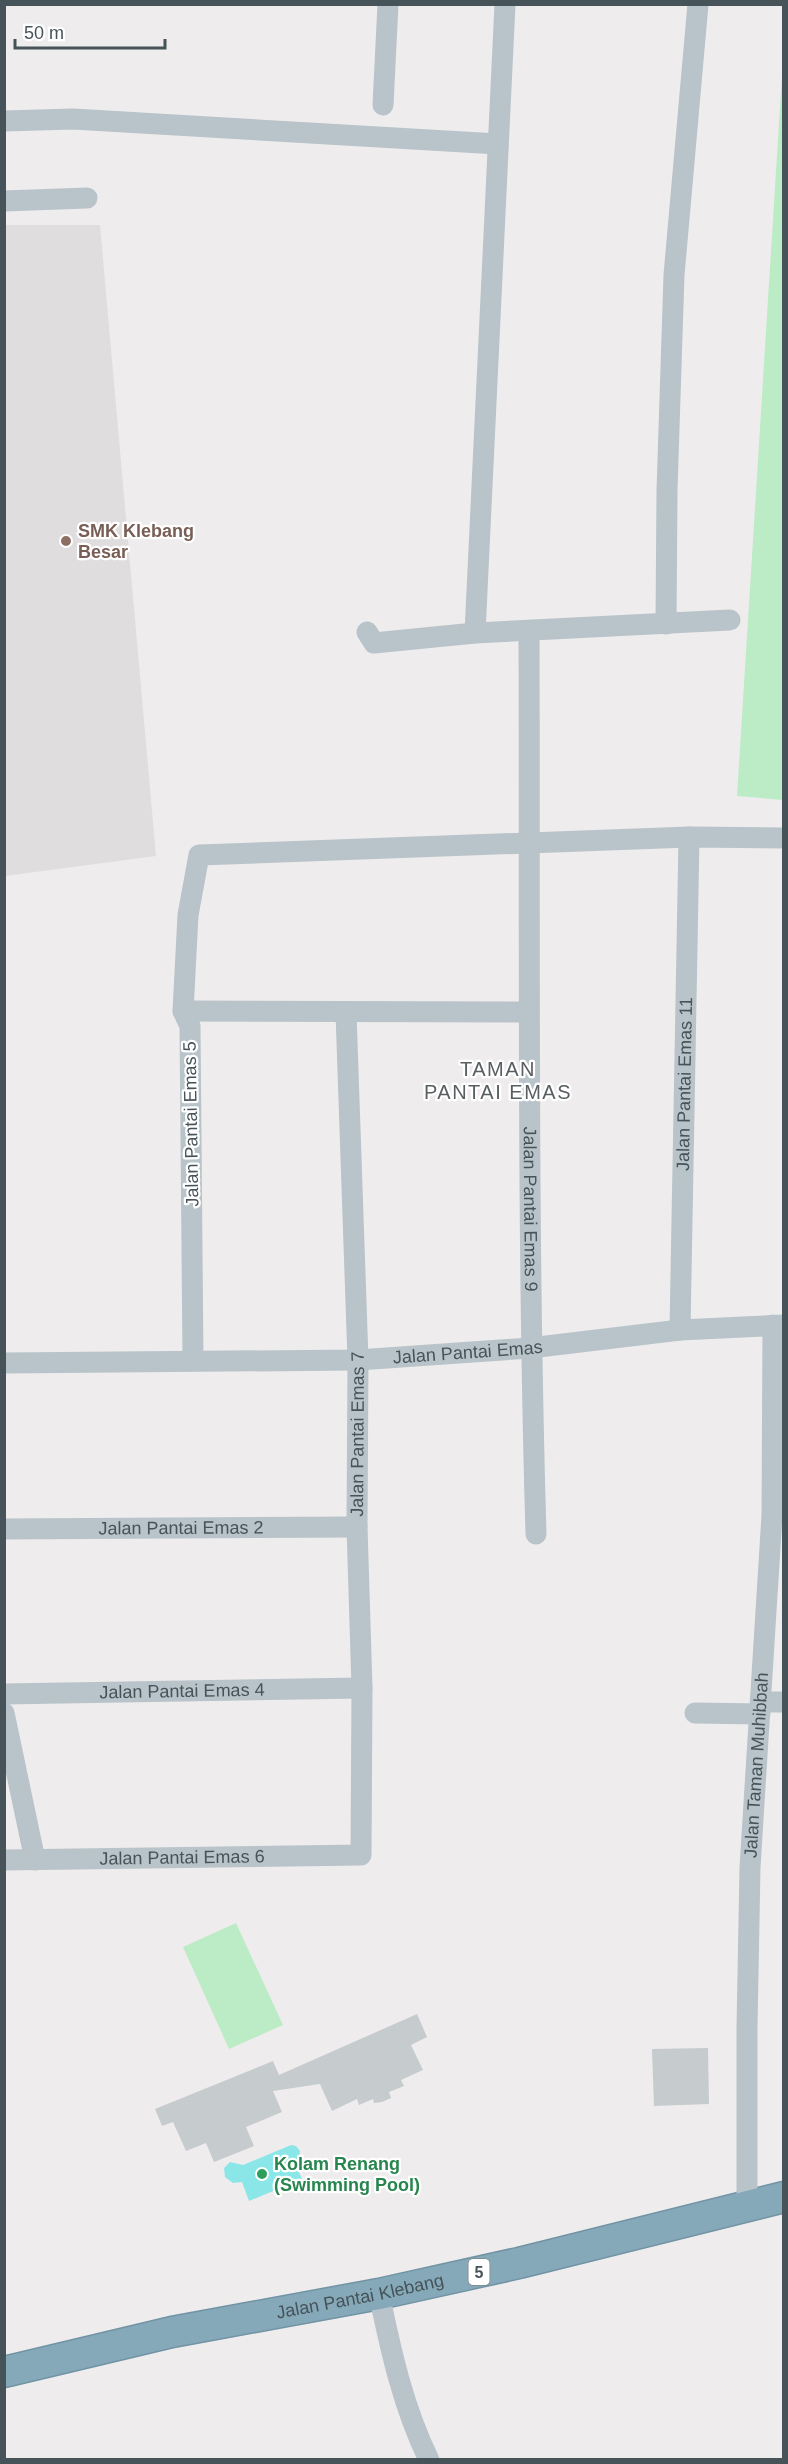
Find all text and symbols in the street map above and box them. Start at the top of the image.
scale bar [15,12,165,50]
text: 50 m [24,23,64,43]
place label: SMK Klebang Besar [78,521,194,562]
marker: SMK Klebang Besar [59,534,73,548]
street label: Jalan Pantai Emas 11 [673,997,696,1171]
street label: Jalan Pantai Emas 5 [180,1041,202,1207]
district label: TAMAN PANTAI EMAS [424,1058,572,1103]
street label: Jalan Pantai Emas 9 [520,1126,541,1292]
street label: Jalan Pantai Emas [392,1337,544,1368]
street label: Jalan Pantai Emas 7 [347,1351,368,1517]
street label: Jalan Pantai Emas 2 [98,1518,264,1538]
street label: Jalan Taman Muhibbah [741,1672,772,1859]
street label: Jalan Pantai Emas 4 [99,1680,265,1702]
street label: Jalan Pantai Emas 6 [99,1846,265,1869]
place label: Kolam Renang (Swimming Pool) [274,2154,420,2195]
marker: Kolam Renang (Swimming Pool) [255,2167,269,2181]
road number: 5 [468,2259,490,2285]
street label: Jalan Pantai Klebang [275,2270,446,2323]

